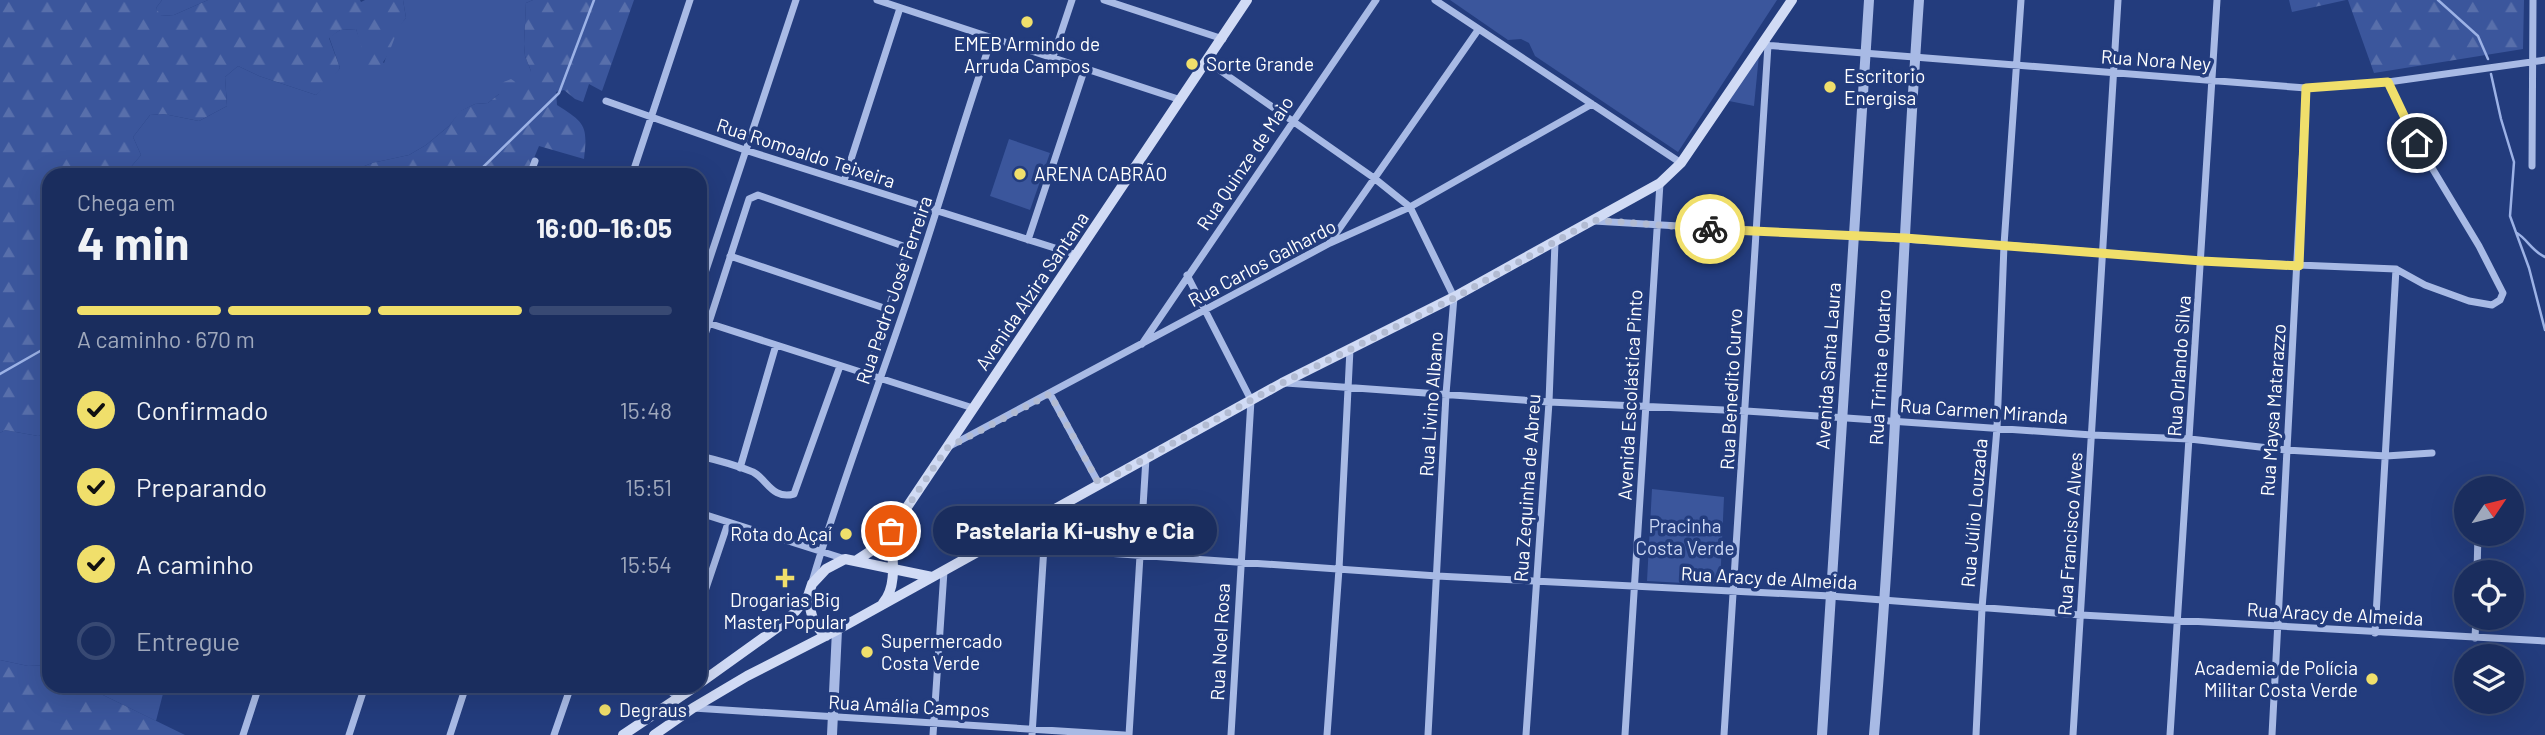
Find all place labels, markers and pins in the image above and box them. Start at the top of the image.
marker: EMEB Armindo de Arruda Campos [1019,14,1035,30]
place label: EMEB Armindo de Arruda Campos [954,32,1100,77]
place label: Sorte Grande [1206,52,1314,75]
marker: Sorte Grande [1184,56,1200,72]
place label: Escritorio Energisa [1844,64,1925,109]
marker: Escritorio Energisa [1822,79,1838,95]
pin [2387,113,2447,173]
place label: ARENA CABRÃO [1034,162,1167,185]
marker: ARENA CABRÃO [1012,166,1028,182]
pin [861,501,921,561]
callout: Pastelaria Ki-ushy e Cia [933,506,1216,556]
place label: Rota do Açaí [730,522,832,545]
marker: Rota do Açaí [838,526,854,542]
marker: Drogarias Big Master Popular [777,570,793,586]
place label: Drogarias Big Master Popular [724,588,846,633]
place label: Supermercado Costa Verde [881,629,1003,674]
marker: Supermercado Costa Verde [859,644,875,660]
place label: Academia de Polícia Militar Costa Verde [2194,656,2358,701]
marker: Academia de Polícia Militar Costa Verde [2364,671,2380,687]
place label: Degraus [619,698,687,721]
marker: Degraus [597,702,613,718]

